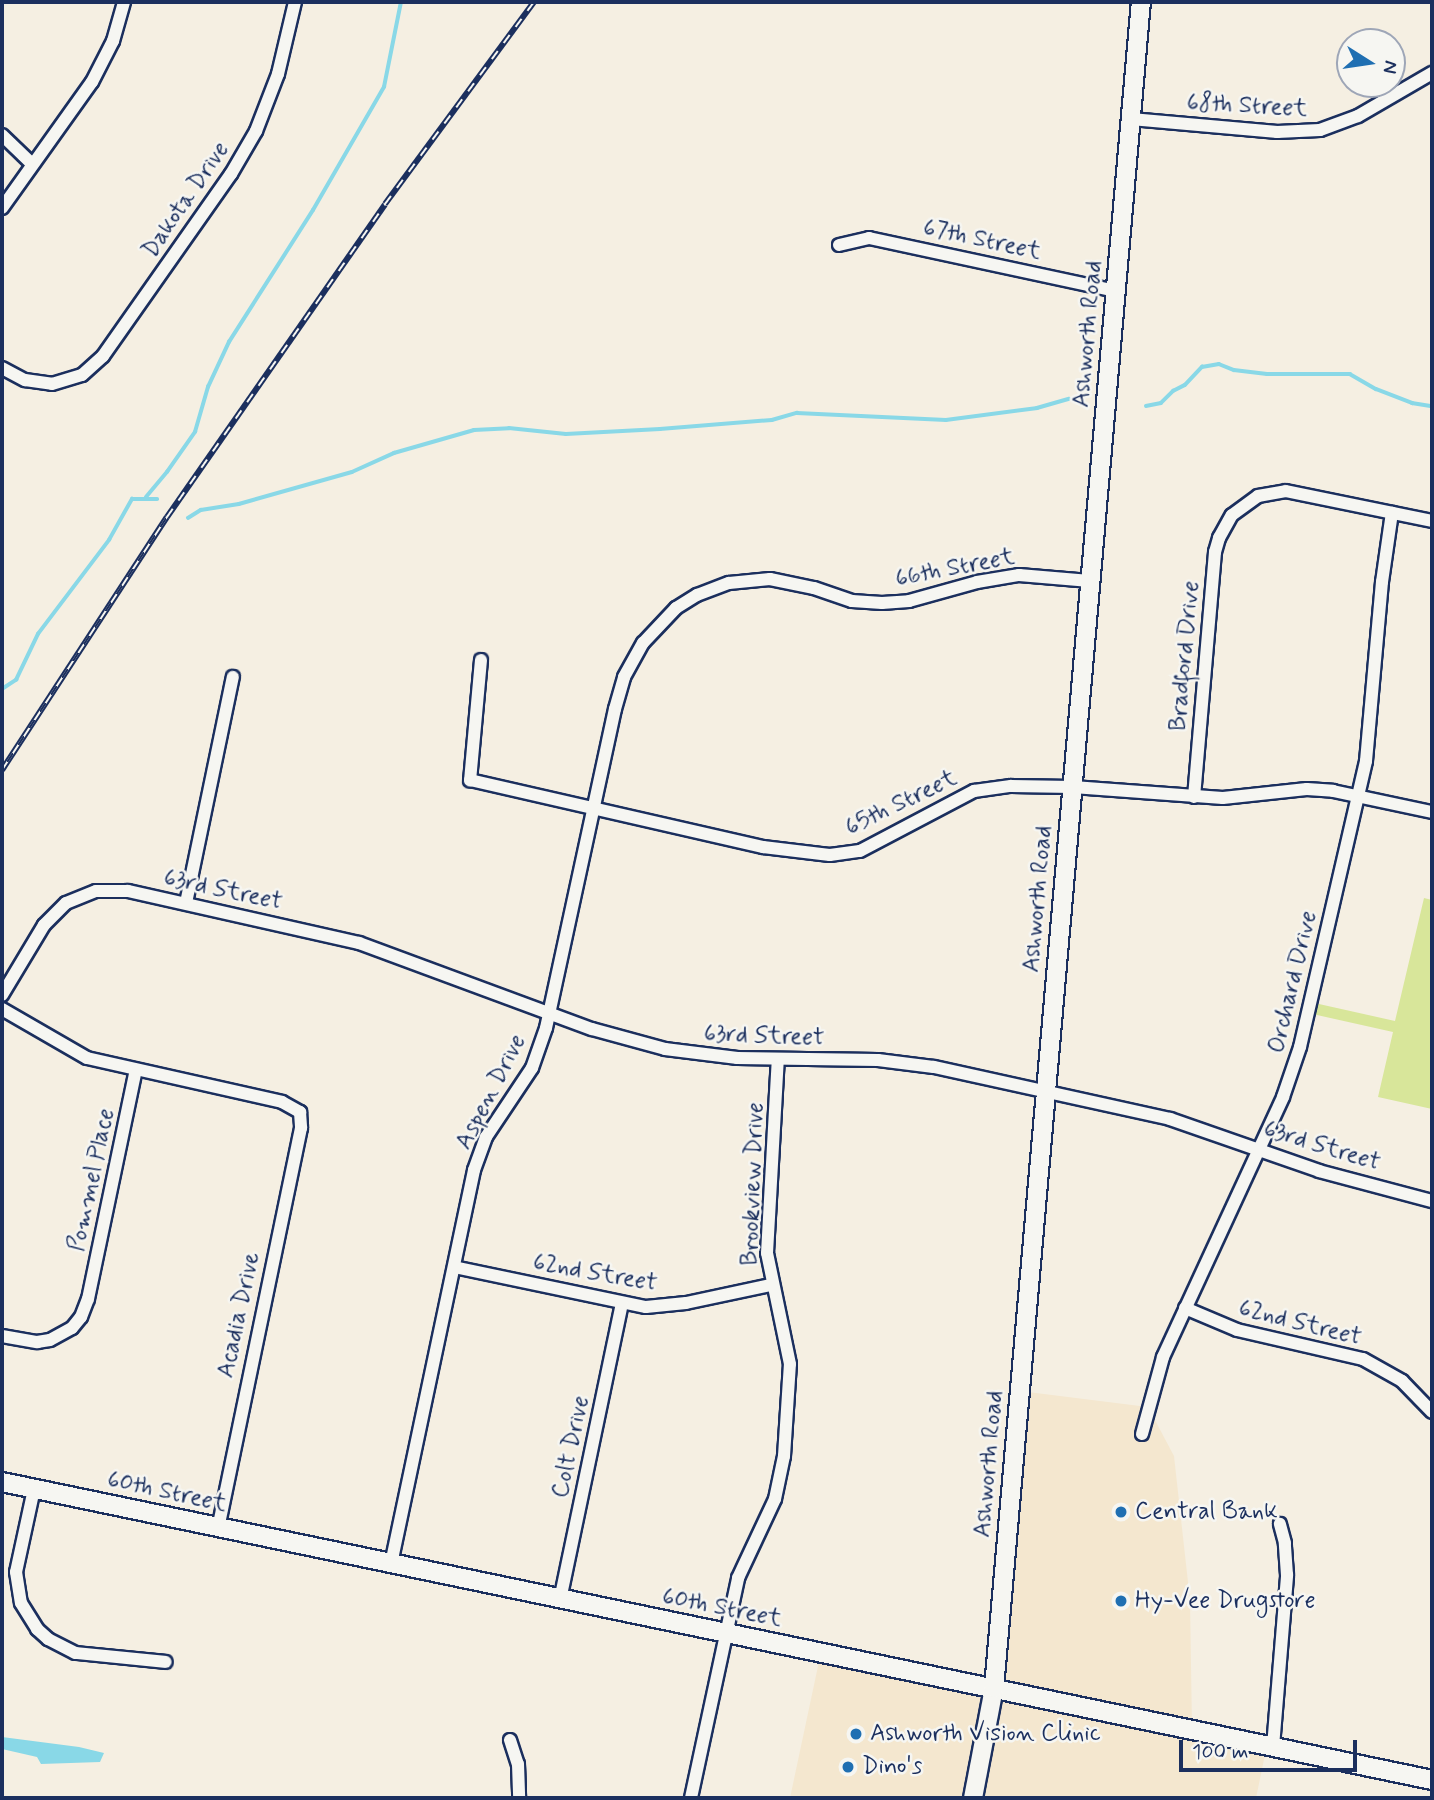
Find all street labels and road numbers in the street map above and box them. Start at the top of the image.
street label: 68th Street [1186,88,1308,124]
street label: Dakota Drive [136,136,236,264]
street label: 67th Street [920,213,1044,267]
street label: Ashworth Road [1067,259,1109,409]
street label: 66th Street [893,542,1017,594]
street label: Bradford Drive [1164,581,1206,731]
street label: 65th Street [841,764,961,842]
street label: Ashworth Road [1017,824,1059,974]
street label: 63rd Street [162,864,284,916]
street label: Orchard Drive [1263,909,1323,1055]
street label: 63rd Street [704,1020,824,1052]
street label: Aspen Drive [450,1029,532,1155]
street label: Brookview Drive [736,1102,770,1266]
street label: Pommel Place [63,1105,121,1255]
street label: 63rd Street [1261,1115,1383,1177]
street label: 62nd Street [531,1248,659,1298]
street label: Acadia Drive [212,1250,266,1380]
street label: 62nd Street [1236,1294,1364,1352]
street label: Ashworth Road [968,1389,1010,1539]
street label: Colt Drive [546,1393,596,1501]
street label: 60th Street [105,1465,229,1519]
street label: 60th Street [660,1582,784,1634]

